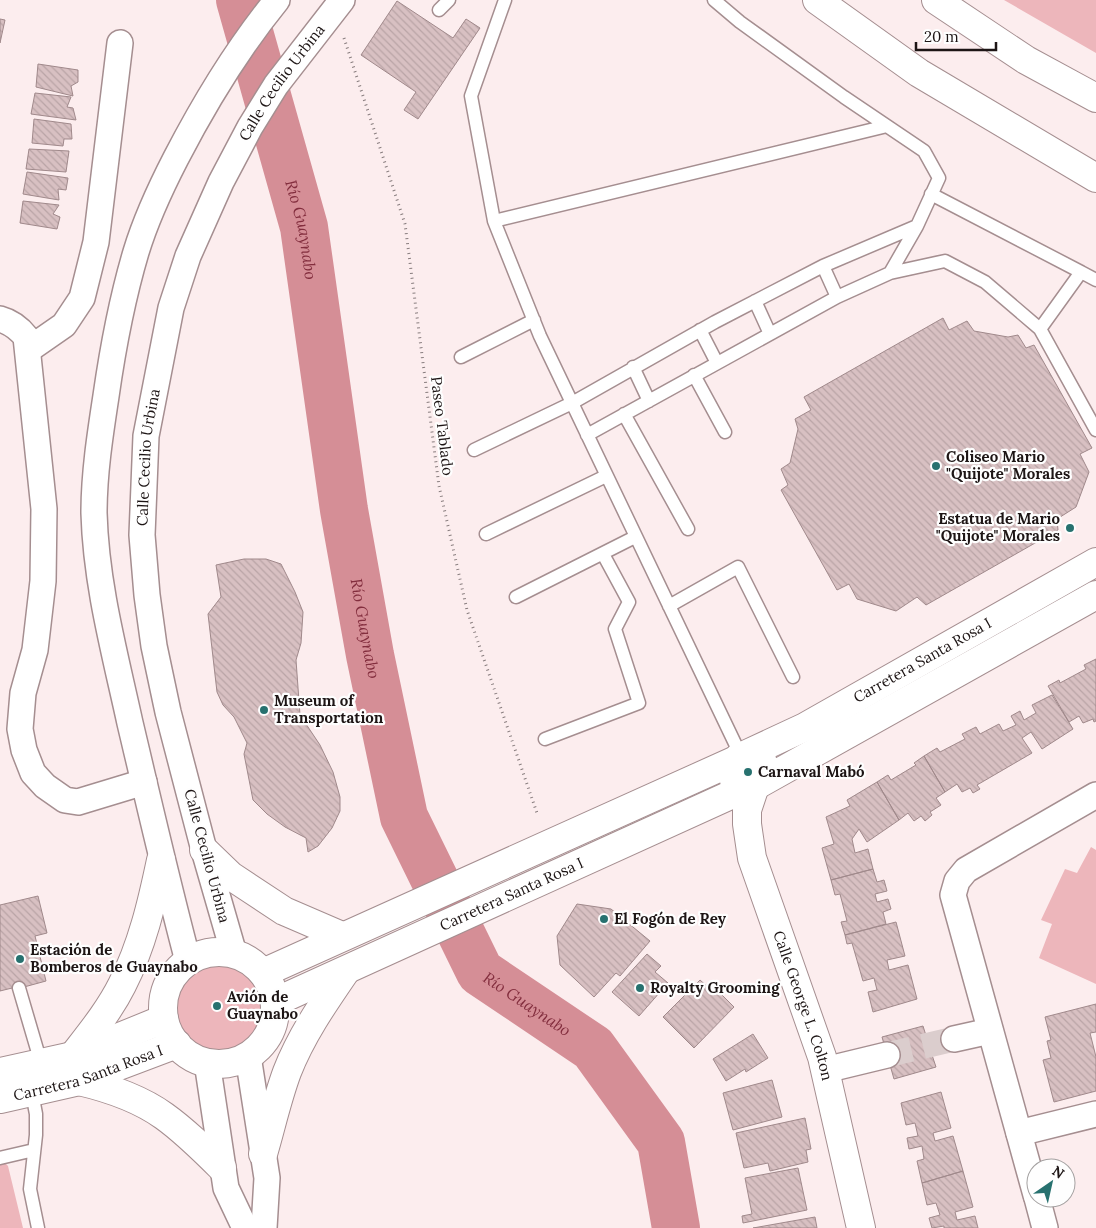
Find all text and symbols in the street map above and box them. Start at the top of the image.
street label: Calle Cecilio Urbina [234,20,329,144]
scale bar [916,20,996,52]
text: 20 m [924,27,959,46]
water label: Río Guaynabo [281,178,321,281]
street label: Paseo Tablado [427,375,458,477]
street label: Calle Cecilio Urbina [132,387,164,526]
place label: Coliseo Mario "Quijote" Morales [946,447,1070,483]
marker: Coliseo Mario "Quijote" Morales [930,460,942,472]
place label: Estatua de Mario "Quijote" Morales [936,509,1061,545]
marker: Estatua de Mario "Quijote" Morales [1064,522,1076,534]
water label: Río Guaynabo [346,577,385,680]
street label: Carretera Santa Rosa I [850,613,995,707]
place label: Museum of Transportation [274,691,384,727]
marker: Museum of Transportation [258,704,270,716]
place label: Carnaval Mabó [758,762,865,781]
marker: Carnaval Mabó [742,766,754,778]
street label: Calle Cecilio Urbina [180,787,235,925]
street label: Carretera Santa Rosa I [437,853,586,935]
place label: El Fogón de Rey [614,909,727,928]
marker: El Fogón de Rey [598,913,610,925]
street label: Calle George L. Colton [769,928,837,1082]
place label: Estación de Bomberos de Guaynabo [30,940,198,976]
marker: Estación de Bomberos de Guaynabo [14,953,26,965]
water label: Río Guaynabo [479,967,575,1040]
place label: Royalty Grooming [650,978,780,997]
marker: Royalty Grooming [634,982,646,994]
place label: Avión de Guaynabo [227,987,299,1023]
marker: Avión de Guaynabo [211,1000,223,1012]
street label: Carretera Santa Rosa I [12,1040,165,1105]
north arrow [1026,1158,1076,1208]
text: N [1049,1162,1068,1183]

